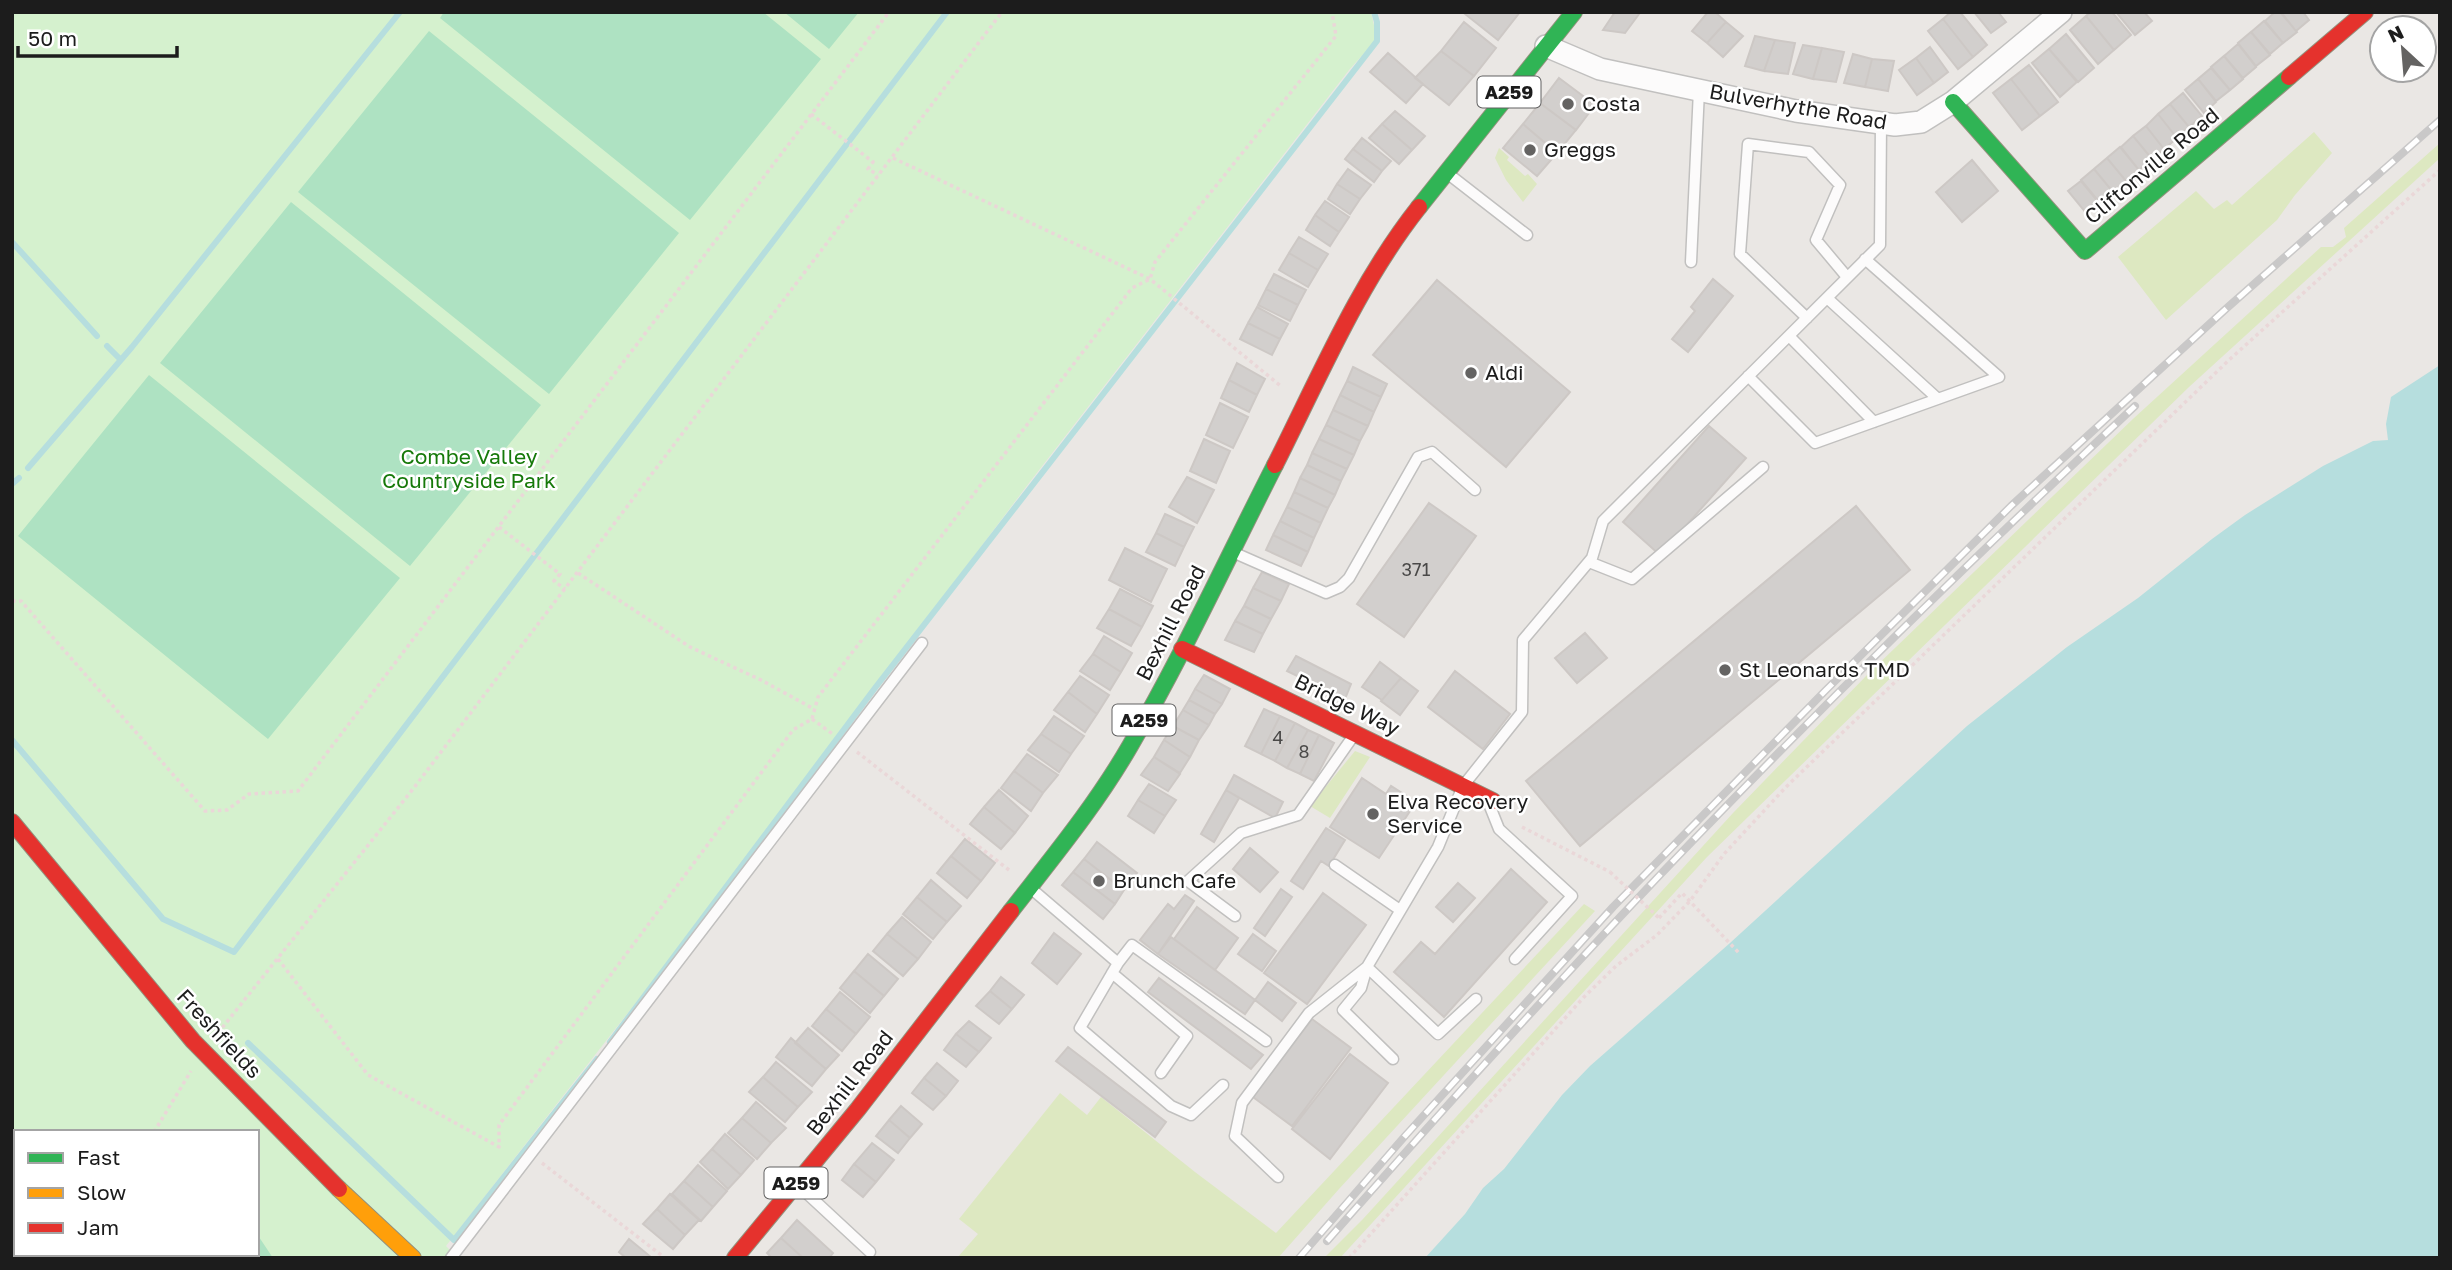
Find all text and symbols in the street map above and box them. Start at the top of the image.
scale bar [18,14,177,58]
north arrow [2368,14,2438,84]
text: N [2384,20,2407,47]
text: 50 m [28,25,77,51]
road number: A259 [1478,76,1540,108]
street label: Bulverhythe Road [1707,78,1889,134]
place label: Costa [1582,90,1640,116]
marker: Costa [1560,96,1576,112]
street label: Cliftonville Road [2079,101,2224,229]
place label: Greggs [1544,136,1616,162]
marker: Greggs [1522,142,1538,158]
place label: Aldi [1485,359,1524,385]
marker: Aldi [1463,365,1479,381]
park label: Combe Valley Countryside Park [382,443,556,493]
house number: 371 [1402,558,1431,580]
street label: Bexhill Road [1130,560,1210,685]
place label: St Leonards TMD [1739,656,1910,682]
marker: St Leonards TMD [1717,662,1733,678]
street label: Bridge Way [1291,667,1404,741]
road number: A259 [1112,705,1176,736]
house number: 4 [1273,726,1284,748]
house number: 8 [1299,740,1309,762]
place label: Elva Recovery Service [1387,788,1529,838]
marker: Elva Recovery Service [1365,806,1381,822]
place label: Brunch Cafe [1113,867,1236,893]
marker: Brunch Cafe [1091,873,1107,889]
street label: Freshfields [172,983,268,1083]
street label: Bexhill Road [800,1025,898,1140]
legend [14,1130,259,1256]
text: Fast [77,1144,120,1170]
road number: A259 [764,1168,828,1198]
text: Slow [77,1179,126,1205]
text: Jam [77,1214,119,1240]

